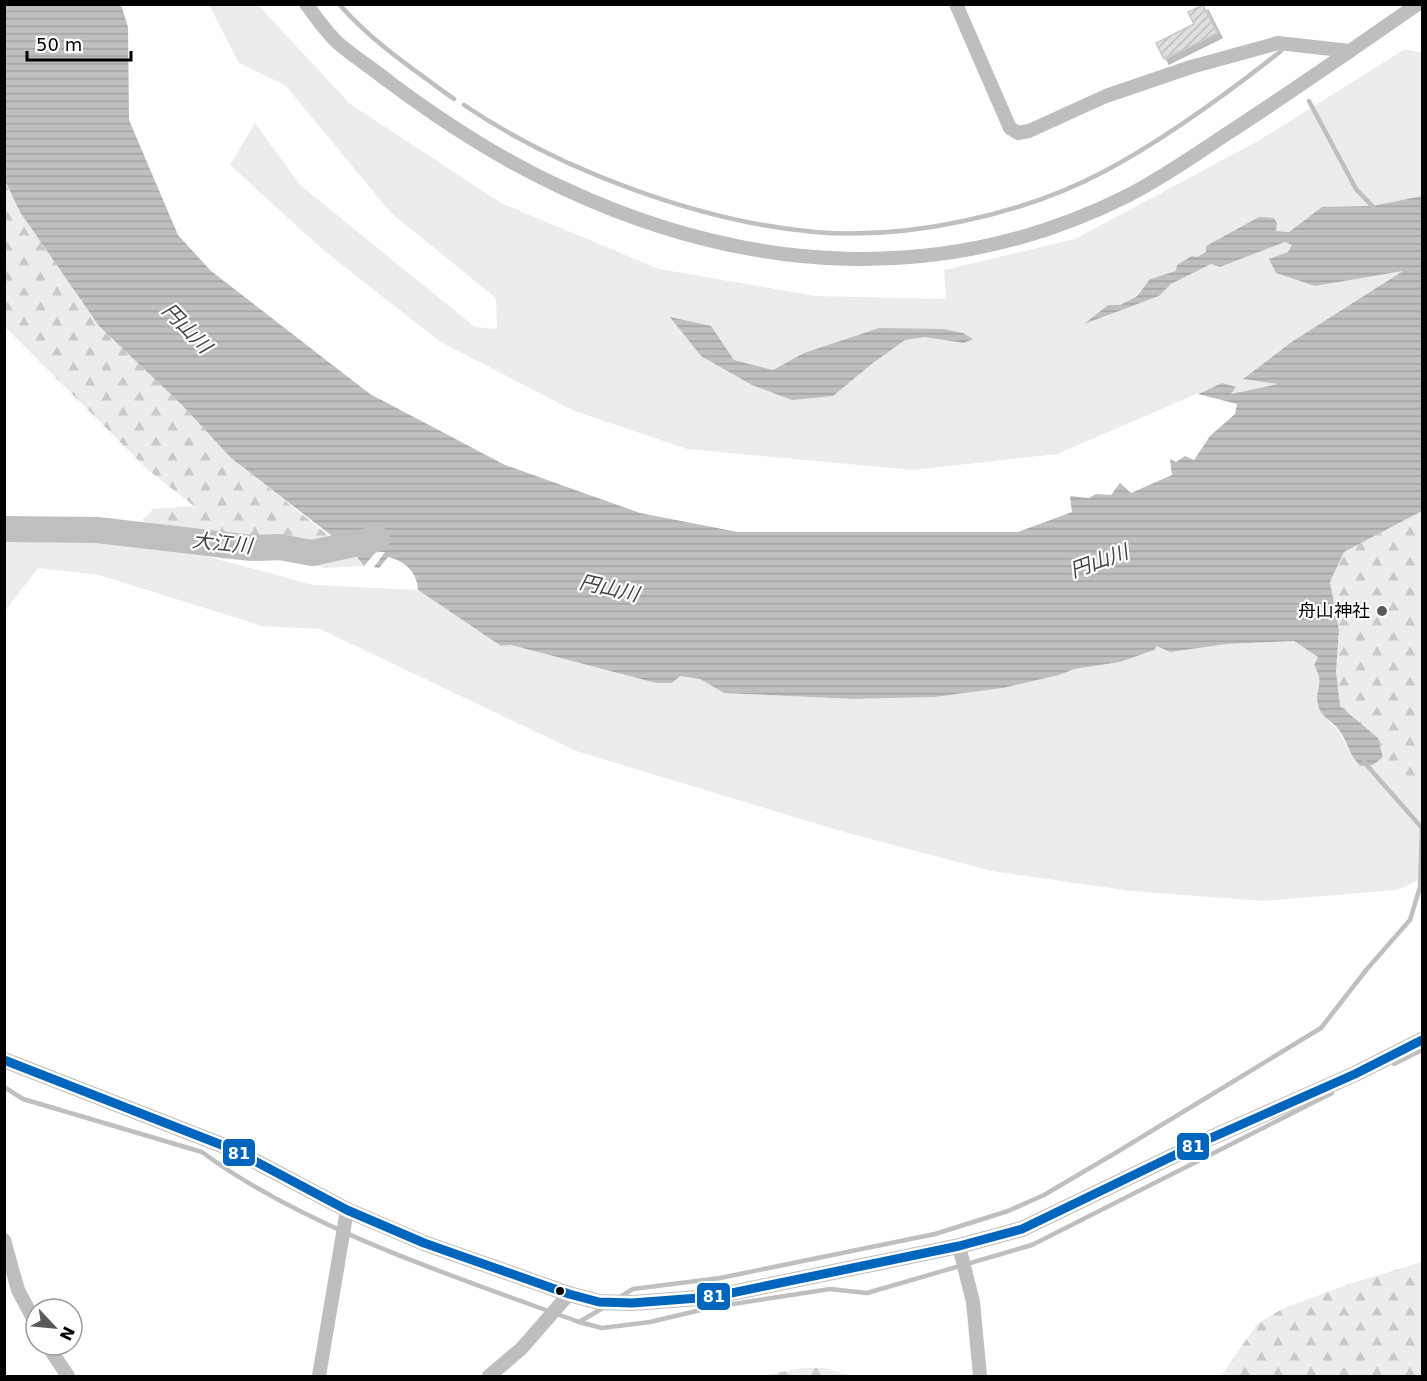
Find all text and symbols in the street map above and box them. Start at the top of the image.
scale bar [27,24,130,62]
text: 50 m [36,34,82,55]
water label: 円山川 [158,298,218,359]
water label: 大江川 [191,528,255,558]
water label: 円山川 [1067,539,1133,583]
water label: 円山川 [577,570,643,607]
place label: 舟山神社 [1298,600,1370,621]
marker: 舟山神社 [1375,604,1389,618]
line badge: 81 [1176,1132,1210,1161]
text: 81 [1182,1137,1204,1156]
line badge: 81 [222,1138,256,1167]
text: 81 [228,1144,250,1163]
line badge: 81 [696,1282,731,1311]
unlabelled marker [554,1285,566,1297]
text: 81 [703,1287,725,1306]
north arrow [24,1297,84,1357]
text: N [56,1323,79,1344]

